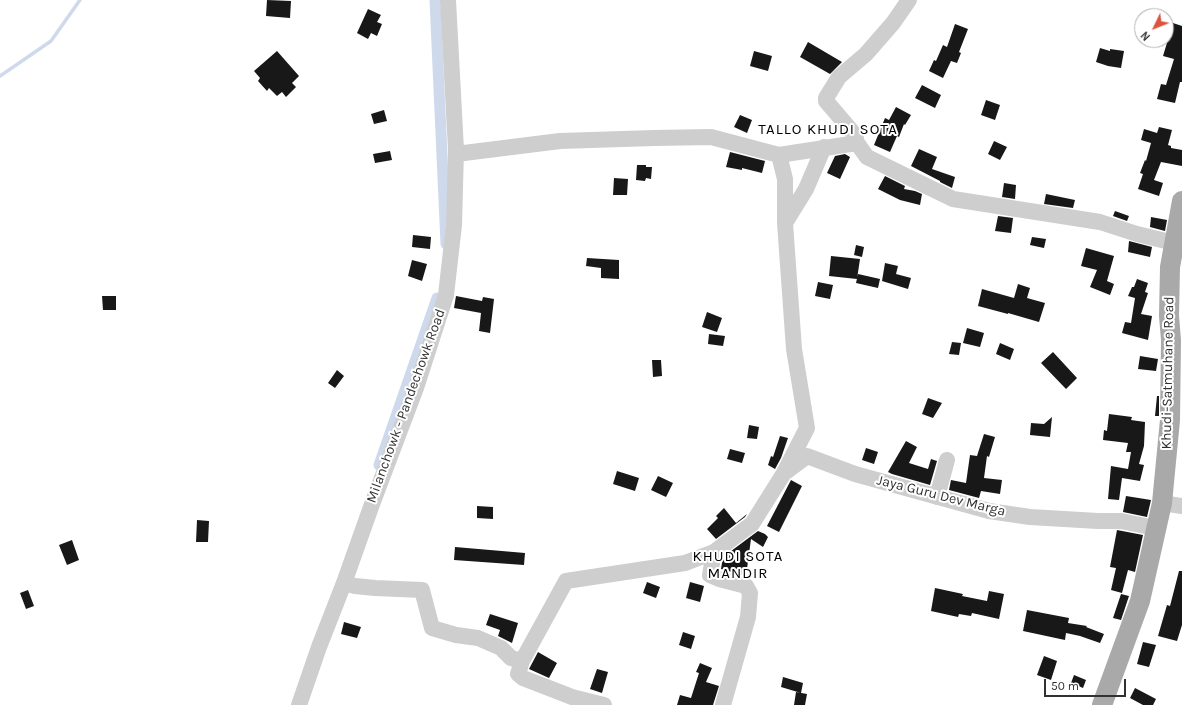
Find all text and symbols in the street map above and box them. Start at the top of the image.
north arrow [1134,8,1174,48]
text: N [1138,29,1153,43]
district label: TALLO KHUDI SOTA [758,121,898,139]
street label: Khudi-Satmuhane Road [1158,296,1178,450]
street label: Milanchowk - Pandechowk Road [363,307,449,505]
street label: Jaya Guru Dev Marga [875,472,1007,520]
district label: KHUDI SOTA MANDIR [693,548,783,583]
scale bar [1046,671,1128,697]
text: 50 m [1051,679,1079,693]

